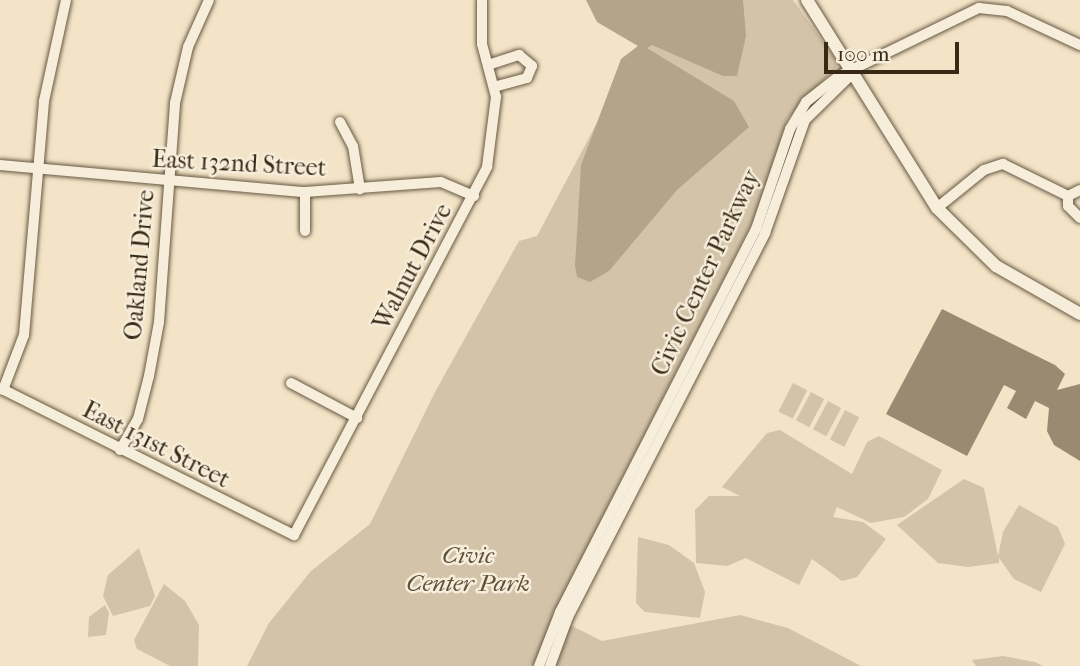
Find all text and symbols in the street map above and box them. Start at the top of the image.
scale bar [828,28,963,72]
text: 100 m [837,42,890,66]
street label: East 132nd Street [151,145,327,183]
street label: Civic Center Parkway [646,166,766,380]
street label: Oakland Drive [119,189,161,341]
street label: Walnut Drive [368,199,458,335]
street label: East 131st Street [78,396,234,494]
park label: Civic Center Park [406,542,530,598]

